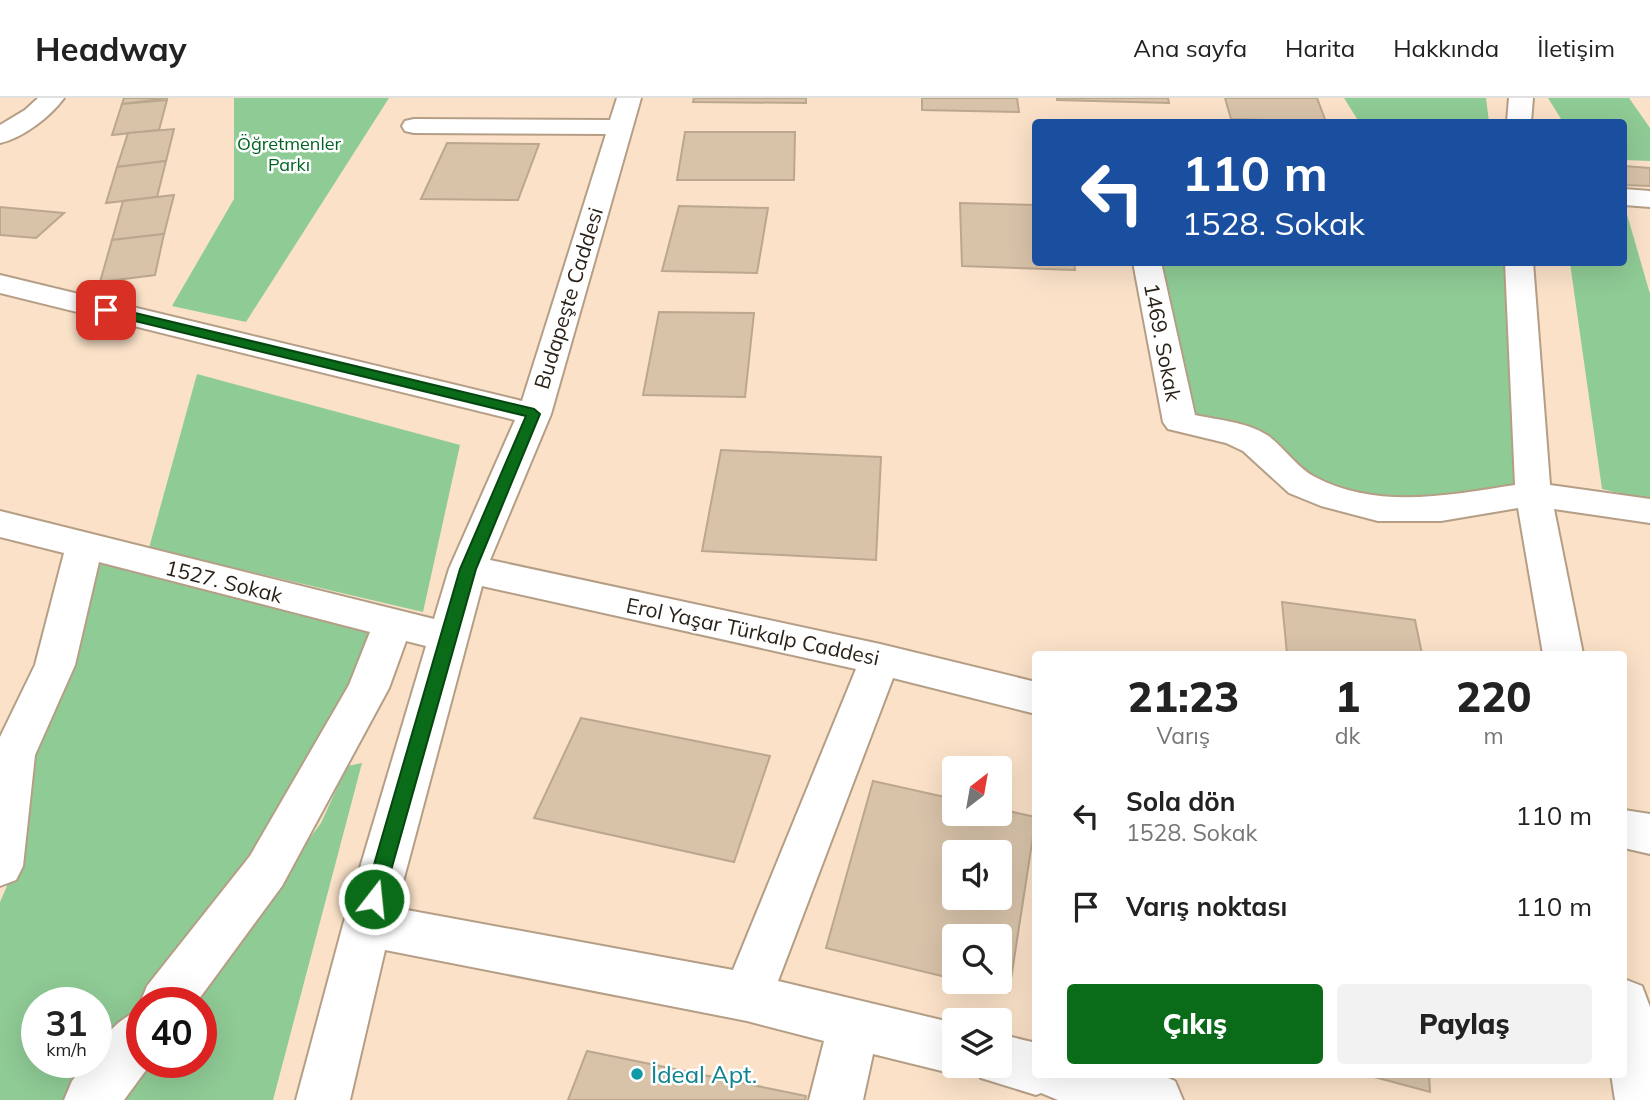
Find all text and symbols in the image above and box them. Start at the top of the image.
text: Headway [35,28,187,69]
text: Ana sayfa [1133,33,1247,63]
text: Harita [1285,33,1355,63]
text: Hakkında [1393,33,1499,63]
text: İletişim [1537,33,1615,63]
park label: Öğretmenler Parkı [237,132,341,176]
text: 110 m [1182,142,1328,203]
icon: left [1067,147,1158,238]
text: 1528. Sokak [1182,203,1365,243]
street label: Budapeşte Caddesi [528,204,608,392]
pin [76,280,136,340]
street label: 1469. Sokak [1139,281,1187,403]
icon: arrive [87,291,125,329]
street label: 1527. Sokak [163,554,285,608]
street label: Erol Yaşar Türkalp Caddesi [624,591,882,671]
text: 21:23 [1128,670,1239,723]
text: 1 [1335,670,1360,723]
text: 220 [1456,670,1532,723]
text: Varış [1156,721,1210,750]
text: dk [1335,721,1360,750]
text: m [1484,721,1504,750]
north arrow [942,756,1012,826]
map controls [942,756,1012,1078]
text: Sola dön [1126,785,1235,818]
icon: left [1067,797,1105,835]
text: 110 m [1516,799,1592,832]
text: 1528. Sokak [1126,818,1257,847]
button: sound [942,840,1012,910]
position arrow [337,862,411,936]
icon: arrive [1067,888,1105,926]
text: Varış noktası [1126,890,1287,923]
text: 110 m [1516,890,1592,923]
button: search [942,924,1012,994]
button: Çıkış [1067,984,1323,1064]
button: Paylaş [1337,984,1592,1064]
speed limit sign: 40 [126,987,217,1078]
text: 31 [45,1001,88,1045]
button: layers [942,1008,1012,1078]
text: km/h [46,1038,87,1061]
place label: İdeal Apt. [651,1059,757,1089]
marker: İdeal Apt. [629,1066,645,1082]

